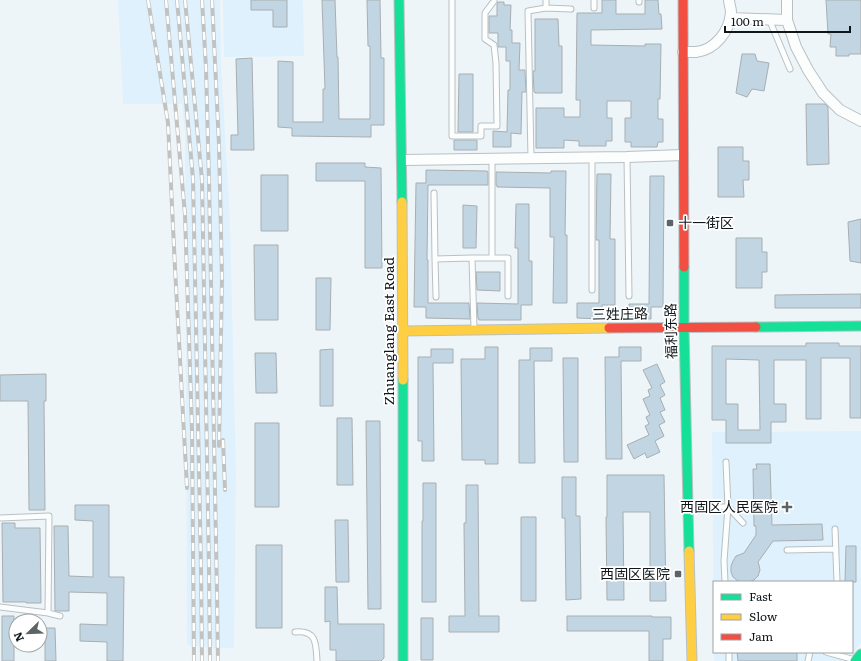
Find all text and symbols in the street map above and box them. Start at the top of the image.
scale bar [725,8,850,34]
text: 100 m [731,12,764,30]
place label: 十一街区 [678,212,734,232]
marker: 十一街区 [665,218,675,228]
street label: Zhuanglang East Road [378,256,398,405]
street label: 三姓庄路 [592,303,648,323]
street label: 福利东路 [660,303,680,359]
place label: 西固区人民医院 [680,496,778,516]
marker: 西固区人民医院 [781,501,793,513]
place label: 西固区医院 [600,563,670,583]
marker: 西固区医院 [673,569,683,579]
legend [713,581,853,653]
text: Fast [749,587,773,605]
text: Slow [749,607,778,625]
north arrow [8,613,48,653]
text: Jam [749,627,774,645]
text: N [9,630,27,645]

